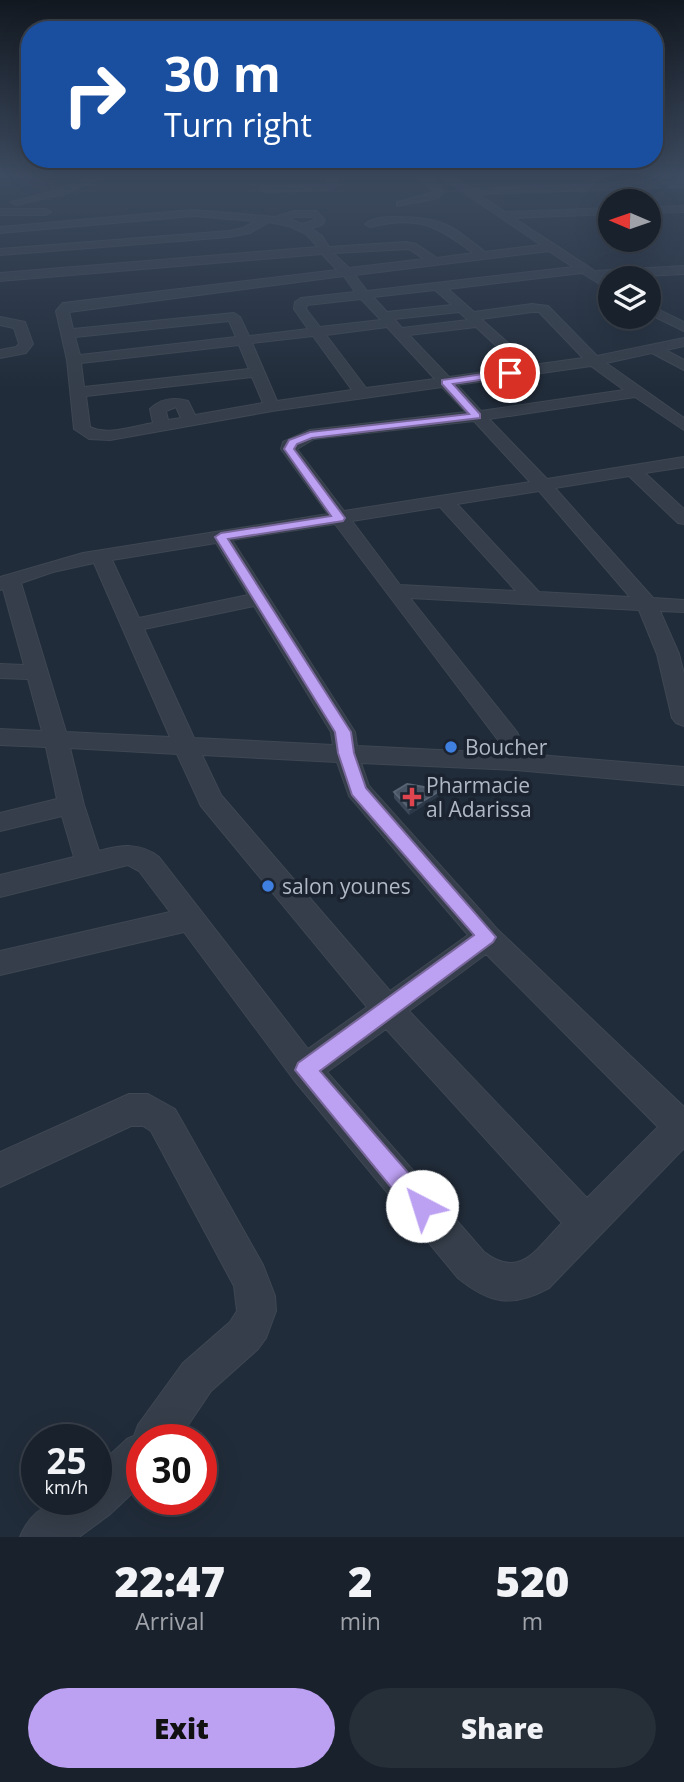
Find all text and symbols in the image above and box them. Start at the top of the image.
text: 30 m [164,40,281,106]
icon: right [49,49,140,140]
text: Turn right [164,103,312,146]
north arrow [598,189,662,252]
map controls [598,189,661,329]
button: layers [598,266,661,329]
pin [480,343,540,403]
icon: arrive [491,354,529,392]
place label: Boucher [465,733,548,761]
marker: Boucher [443,739,459,755]
place label: Pharmacie al Adarissa [426,771,532,823]
marker: Pharmacie al Adarissa [404,789,420,805]
place label: salon younes [282,872,411,900]
marker: salon younes [260,878,276,894]
position arrow [385,1169,459,1243]
speed limit sign: 30 [126,1424,217,1515]
text: 25 [46,1437,87,1484]
text: km/h [45,1475,88,1499]
text: 22:47 [115,1552,225,1609]
text: 2 [348,1552,373,1609]
text: 520 [496,1552,569,1609]
text: Arrival [135,1605,205,1637]
text: min [340,1605,381,1637]
text: m [522,1605,543,1637]
button: Exit [28,1688,335,1768]
button: Share [349,1688,656,1768]

